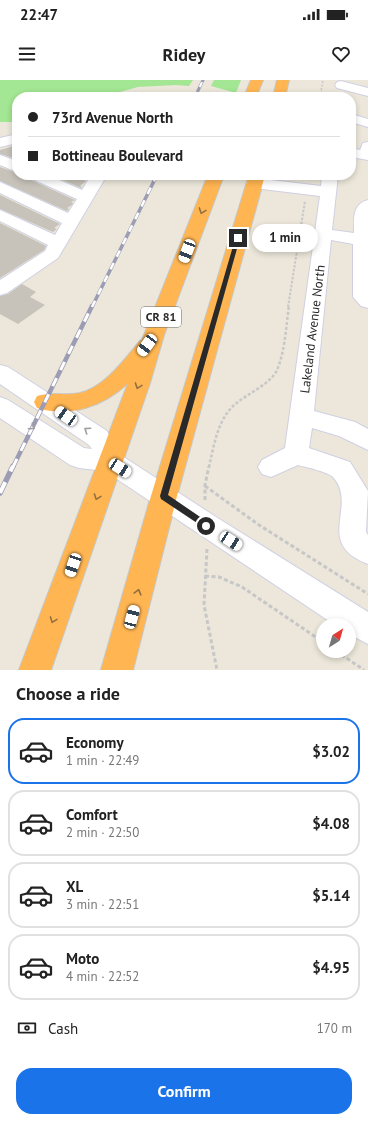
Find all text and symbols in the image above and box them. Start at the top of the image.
text: 22:47 [20,5,58,24]
icon: menu [16,43,38,65]
text: Ridey [163,43,205,66]
icon: heart [330,43,352,65]
text: 73rd Avenue North [52,108,173,127]
text: Bottineau Boulevard [52,146,183,165]
one-way arrow [198,208,206,215]
callout: 1 min [252,224,318,252]
route end [229,229,247,247]
text: 1 min [269,229,301,246]
car [177,238,197,264]
street label: Lakeland Avenue North [296,264,329,394]
road number: CR 81 [141,307,181,327]
car [135,332,159,358]
one-way arrow [134,382,143,389]
car [53,404,79,428]
one-way arrow [28,422,35,429]
one-way arrow [84,427,91,435]
car [107,456,133,480]
one-way arrow [93,494,101,501]
route start [197,517,215,535]
car [218,529,244,553]
car [63,552,83,578]
one-way arrow [134,589,142,595]
car [123,604,141,630]
one-way arrow [50,616,58,623]
north arrow [316,618,356,658]
map controls [316,618,356,658]
text: Choose a ride [16,682,120,705]
icon: car [18,733,54,769]
text: Economy [66,733,124,752]
text: $3.02 [312,742,350,761]
text: 1 min · 22:49 [66,752,139,769]
icon: car [18,805,54,841]
text: Comfort [66,805,118,824]
text: $4.08 [312,814,350,833]
text: 2 min · 22:50 [66,824,139,841]
icon: car [18,877,54,913]
text: XL [66,877,83,896]
text: $5.14 [312,886,350,905]
text: 3 min · 22:51 [66,896,139,913]
icon: car [18,949,54,985]
text: Moto [66,949,99,968]
text: $4.95 [312,958,350,977]
text: 4 min · 22:52 [66,968,139,985]
icon: cash [16,1017,38,1039]
text: Cash [48,1019,78,1038]
text: 170 m [317,1020,352,1037]
button: Confirm [16,1068,352,1114]

